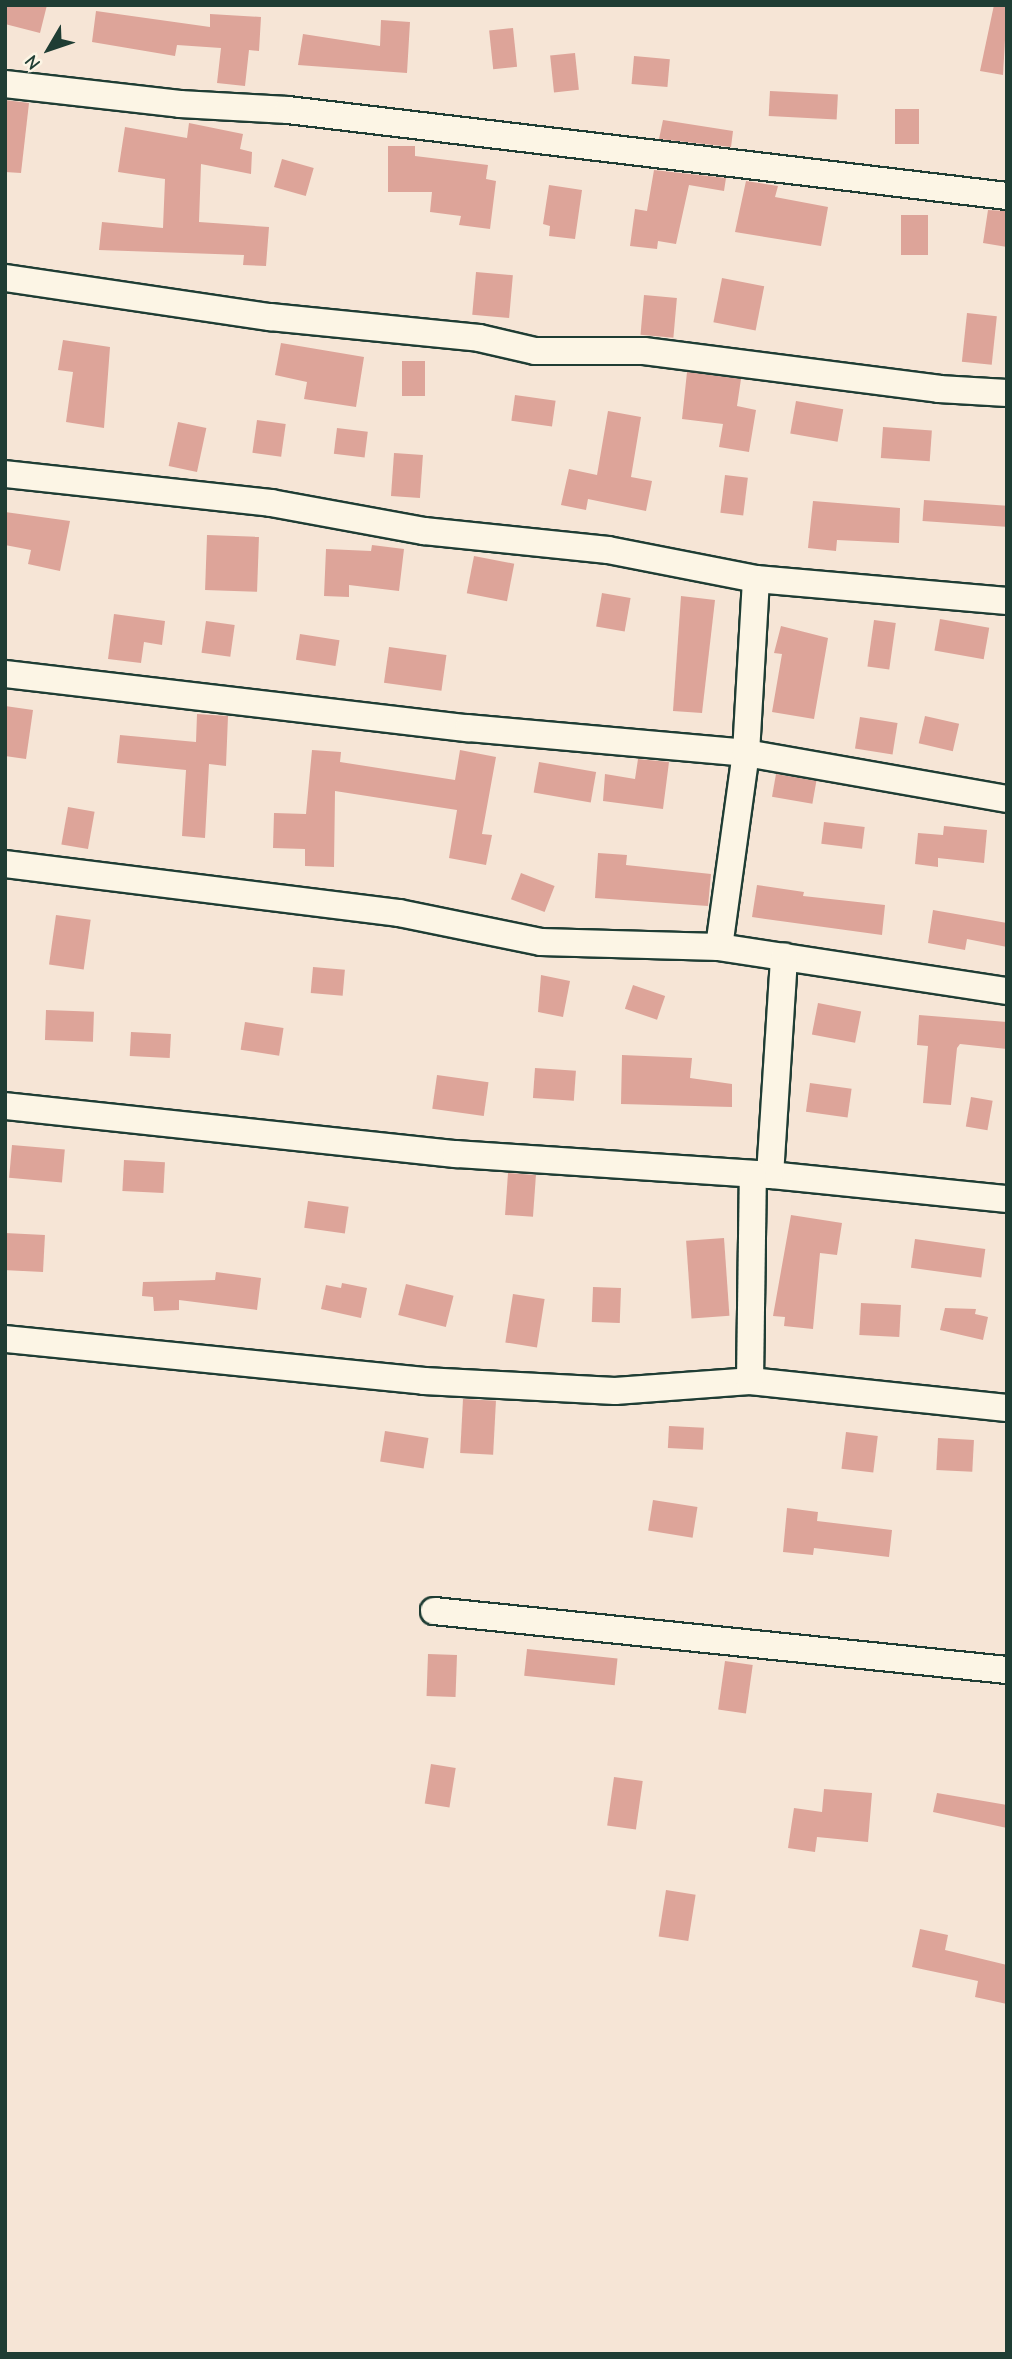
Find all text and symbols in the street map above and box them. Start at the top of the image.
north arrow [14,14,84,84]
text: N [20,50,45,74]

